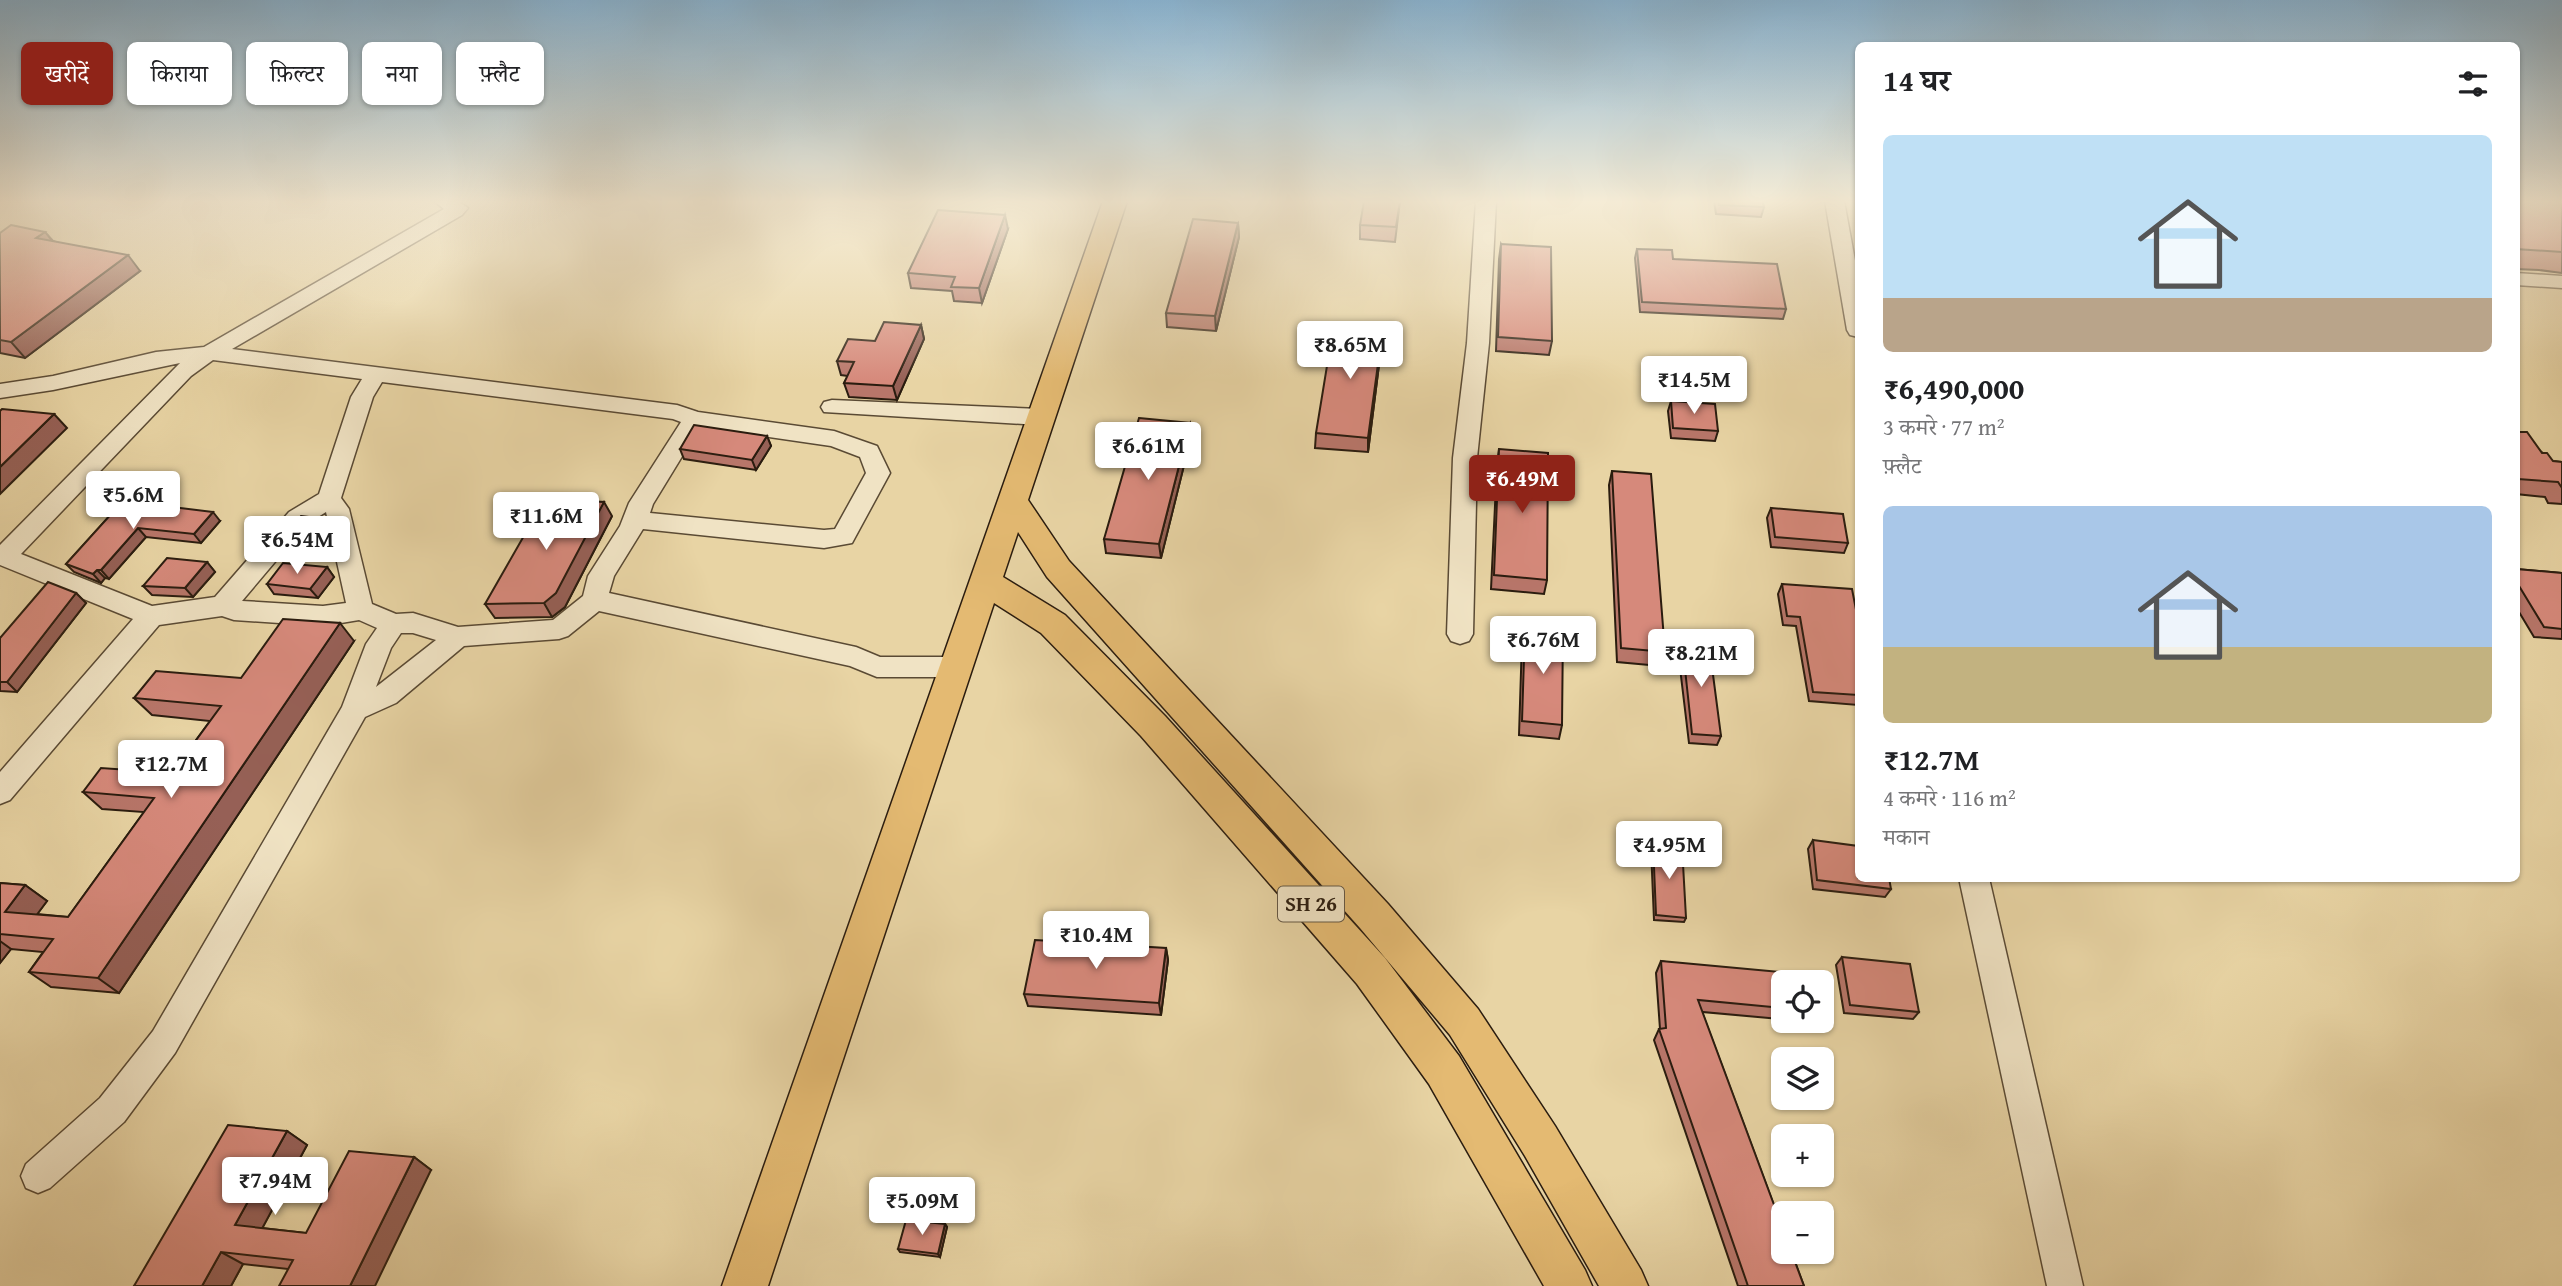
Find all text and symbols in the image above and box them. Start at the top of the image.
chip: खरीदें [21,42,113,105]
chip: किराया [127,42,232,105]
chip: फ़िल्टर [246,42,348,105]
chip: नया [362,42,442,105]
chip: फ़्लैट [456,42,544,105]
text: 14 घर [1883,58,1950,102]
icon: filters [2454,65,2492,103]
icon: home [2125,181,2251,307]
pin: ₹8.65M [1293,322,1407,381]
text: ₹8.65M [1313,327,1387,360]
pin: ₹14.5M [1637,356,1751,416]
text: ₹14.5M [1657,362,1731,395]
text: ₹6,490,000 [1883,366,2024,410]
text: 3 कमरे · 77 m² [1883,410,2005,443]
pin: ₹6.61M [1091,422,1205,482]
text: ₹6.61M [1111,428,1185,461]
text: फ़्लैट [1883,449,1921,482]
pin: ₹6.49M [1465,456,1579,515]
text: ₹6.49M [1485,461,1559,494]
pin: ₹5.6M [84,472,182,531]
text: ₹5.6M [102,477,164,510]
pin: ₹11.6M [489,492,603,552]
text: ₹11.6M [509,498,583,531]
pin: ₹6.54M [240,516,354,576]
text: ₹6.54M [260,522,334,555]
icon: home [2125,552,2251,678]
pin: ₹6.76M [1486,616,1600,676]
text: ₹6.76M [1506,622,1580,655]
pin: ₹8.21M [1644,630,1758,689]
text: ₹8.21M [1664,635,1738,668]
text: ₹12.7M [1883,737,1979,781]
pin: ₹12.7M [114,740,228,800]
text: ₹12.7M [134,746,208,779]
text: 4 कमरे · 116 m² [1883,781,2016,814]
text: मकान [1883,820,1930,853]
pin: ₹4.95M [1612,822,1726,881]
text: ₹4.95M [1632,827,1706,860]
road number: SH 26 [1278,886,1344,922]
pin: ₹10.4M [1039,912,1153,971]
text: ₹10.4M [1059,917,1133,950]
map controls [1771,970,1834,1264]
button: locate [1771,970,1834,1033]
button: layers [1771,1047,1834,1110]
button: + [1771,1124,1834,1187]
pin: ₹7.94M [218,1158,332,1217]
text: ₹7.94M [238,1163,312,1196]
pin: ₹5.09M [865,1178,979,1237]
text: ₹5.09M [885,1183,959,1216]
button: − [1771,1201,1834,1264]

